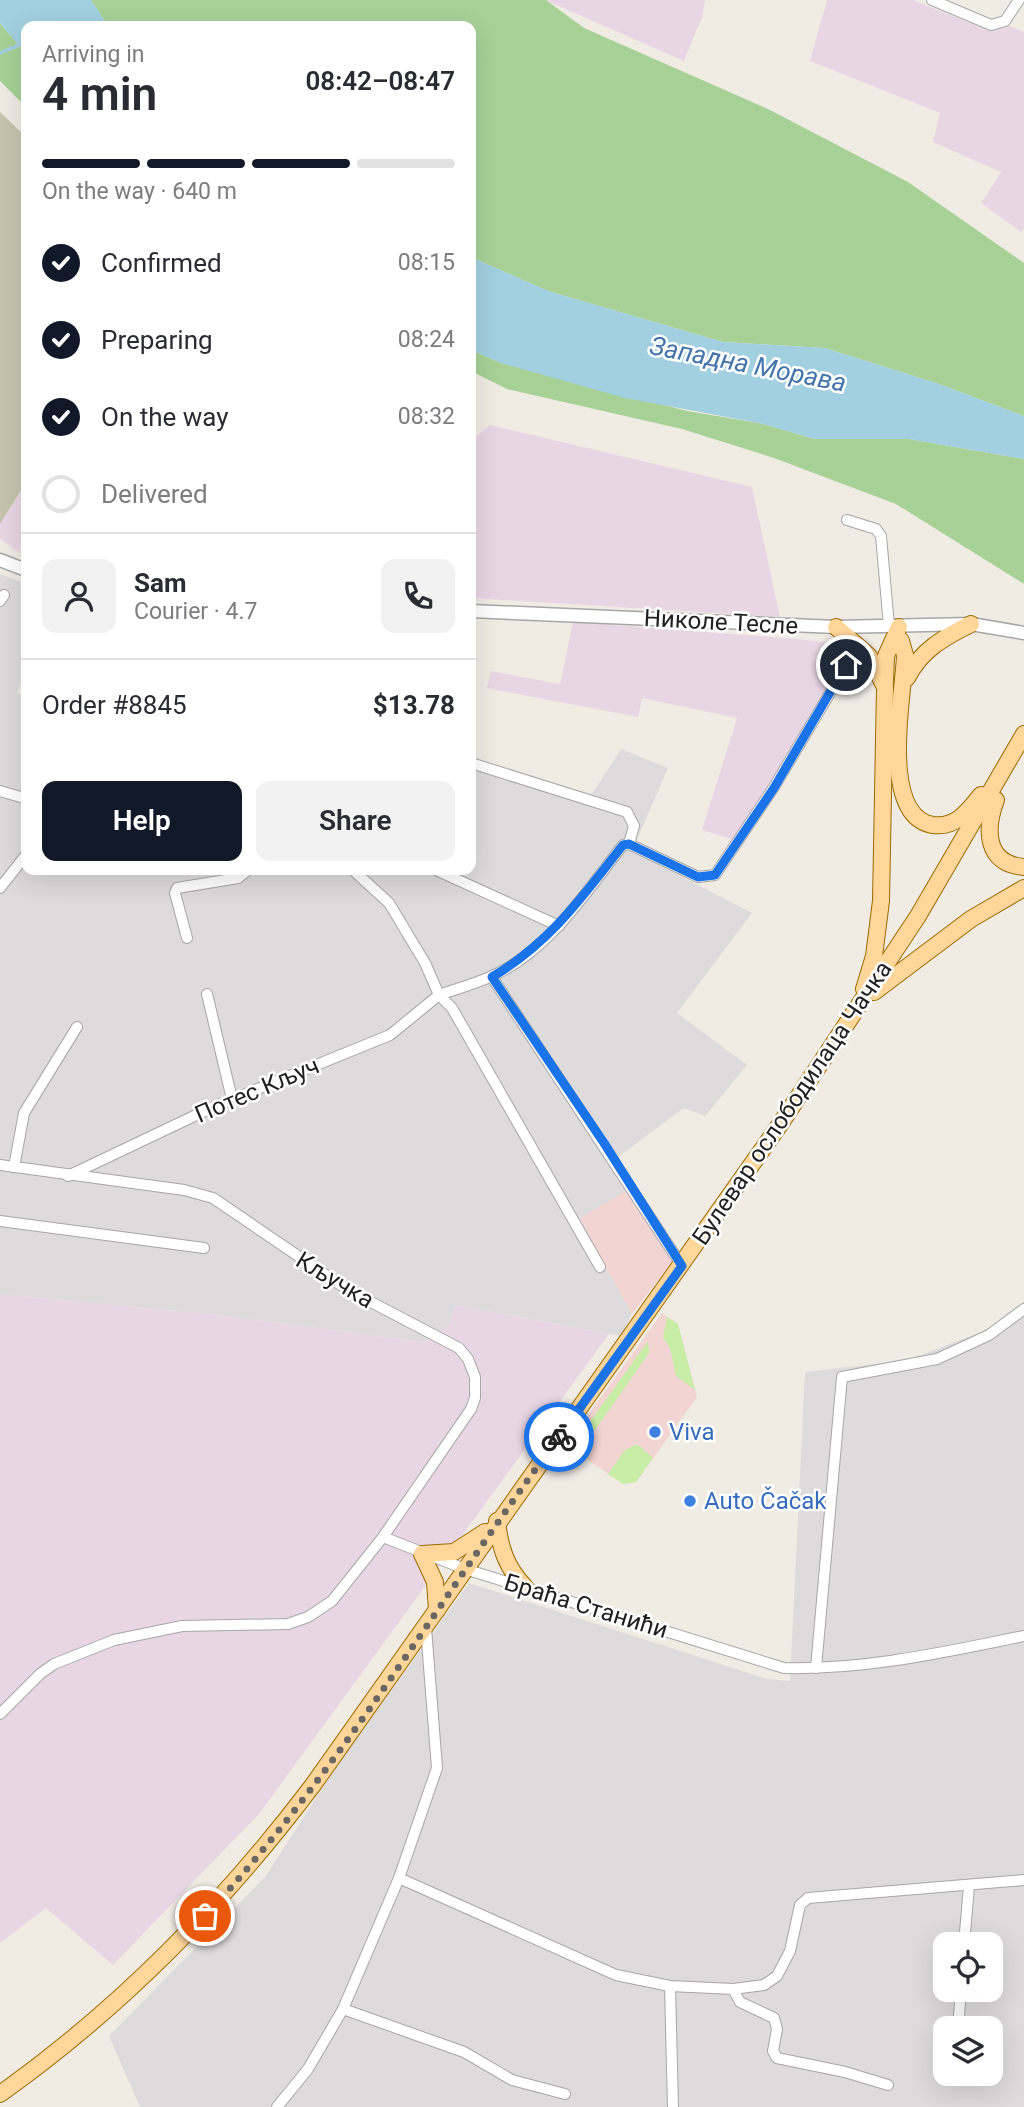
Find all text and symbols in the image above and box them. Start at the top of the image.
text: Arriving in [42,41,145,68]
text: 08:42–08:47 [305,66,455,96]
text: 4 min [42,67,157,121]
text: On the way · 640 m [42,178,237,205]
icon: check [42,244,80,282]
text: Confirmed [101,248,222,278]
text: 08:15 [398,249,455,276]
icon: check [42,321,80,359]
text: Preparing [101,325,213,355]
text: 08:24 [398,326,455,353]
water label: Западна Морава [647,330,849,398]
icon: check [42,398,80,436]
text: On the way [101,402,229,432]
text: 08:32 [398,403,455,430]
text: Delivered [101,479,208,509]
button: person [42,559,116,633]
button: phone [381,559,455,633]
text: Sam [134,568,186,598]
text: Courier · 4.7 [134,598,257,625]
street label: Николе Тесле [643,604,799,640]
pin [816,635,876,695]
icon: home [827,646,865,684]
text: Order #8845 [42,690,187,720]
text: $13.78 [373,690,455,720]
button: Help [42,781,242,861]
button: Share [256,781,455,861]
street label: Булевар ослободилаца Чачка [687,956,897,1250]
street label: Потес Кључ [191,1051,323,1129]
street label: Кључка [291,1246,379,1314]
courier [524,1402,594,1472]
icon: bike [540,1418,578,1456]
place label: Viva [669,1418,715,1446]
marker: Viva [647,1424,663,1440]
place label: Auto Čačak [704,1486,827,1515]
marker: Auto Čačak [682,1493,698,1509]
street label: Браћа Станићи [501,1568,671,1644]
pin [175,1886,235,1946]
icon: bag [186,1897,224,1935]
map controls [933,1932,1003,2086]
button: locate [933,1932,1003,2002]
button: layers [933,2016,1003,2086]

